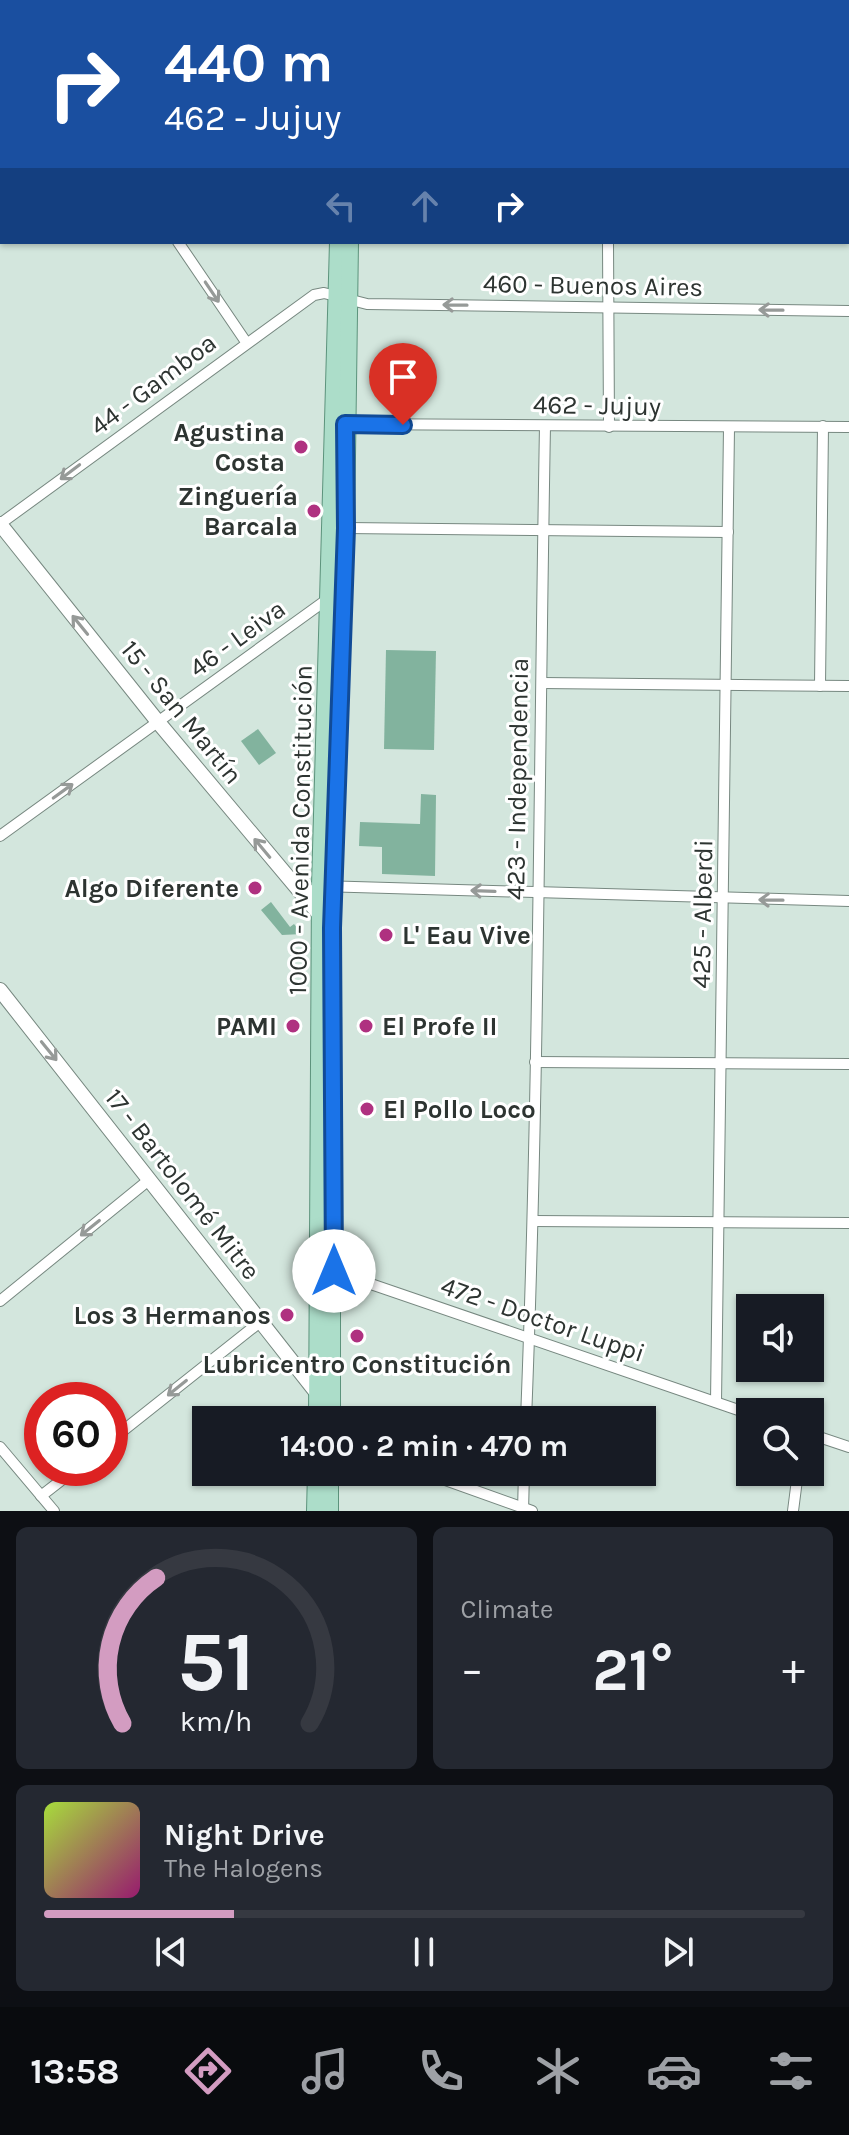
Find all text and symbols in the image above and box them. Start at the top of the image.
text: 440 m [164,30,333,95]
icon: right [32,32,136,136]
text: 462 - Jujuy [164,97,341,139]
icon: left [319,184,363,228]
icon: ahead [403,184,447,228]
icon: right [487,184,531,228]
street label: 460 - Buenos Aires [483,268,703,303]
one-way arrow [204,281,220,303]
one-way arrow [442,298,469,313]
one-way arrow [758,302,785,318]
street label: 44 - Gamboa [84,327,222,442]
pin [369,343,437,425]
icon: arrive [381,355,425,399]
street label: 462 - Jujuy [533,389,661,422]
place label: Agustina Costa [173,417,285,478]
marker: Agustina Costa [292,438,310,456]
one-way arrow [60,464,82,480]
place label: Zinguería Barcala [178,481,298,542]
marker: Zinguería Barcala [305,502,323,520]
street label: 46 - Leiva [183,593,291,684]
one-way arrow [72,615,89,636]
street label: 15 - San Martín [114,634,249,790]
street label: 423 - Independencia [500,658,535,900]
street label: 1000 - Avenida Constitución [282,665,319,995]
one-way arrow [52,782,74,799]
one-way arrow [253,838,271,859]
street label: 425 - Alberdi [686,839,719,989]
place label: Algo Diferente [64,873,239,904]
marker: Algo Diferente [246,879,264,897]
one-way arrow [470,884,497,899]
one-way arrow [758,892,785,908]
place label: L' Eau Vive [402,920,531,951]
marker: L' Eau Vive [377,926,395,944]
place label: PAMI [216,1011,277,1042]
place label: El Profe II [382,1011,498,1042]
marker: PAMI [284,1017,302,1035]
marker: El Profe II [357,1017,375,1035]
one-way arrow [40,1040,57,1061]
street label: 17 - Bartolomé Mitre [98,1083,267,1286]
place label: El Pollo Loco [383,1094,536,1125]
marker: El Pollo Loco [358,1100,376,1118]
one-way arrow [80,1220,101,1237]
position arrow [292,1229,376,1313]
street label: 472 - Doctor Luppi [437,1270,649,1369]
map controls [736,1294,824,1486]
button: sound [736,1294,824,1382]
place label: Los 3 Hermanos [74,1300,271,1331]
marker: Los 3 Hermanos [278,1306,296,1324]
marker: Lubricentro Constitución [348,1327,366,1345]
place label: Lubricentro Constitución [203,1349,512,1380]
one-way arrow [167,1379,188,1396]
speed limit sign: 60 [24,1382,128,1486]
button: search [736,1398,824,1486]
text: 14:00 · 2 min · 470 m [280,1428,568,1464]
text: Climate [461,1594,553,1625]
text: 51 [177,1614,255,1711]
text: 21° [592,1635,673,1705]
text: − [461,1644,484,1695]
text: + [782,1644,805,1695]
text: km/h [180,1705,252,1738]
text: Night Drive [164,1817,325,1853]
text: The Halogens [164,1853,323,1884]
icon: previous [149,1930,193,1974]
icon: pause [402,1930,446,1974]
icon: next [656,1930,700,1974]
icon: directions [180,2043,236,2099]
icon: music [297,2043,353,2099]
icon: phone [413,2043,469,2099]
icon: climate [530,2043,586,2099]
icon: car [646,2043,702,2099]
icon: filters [763,2043,819,2099]
text: 13:58 [30,2050,119,2092]

